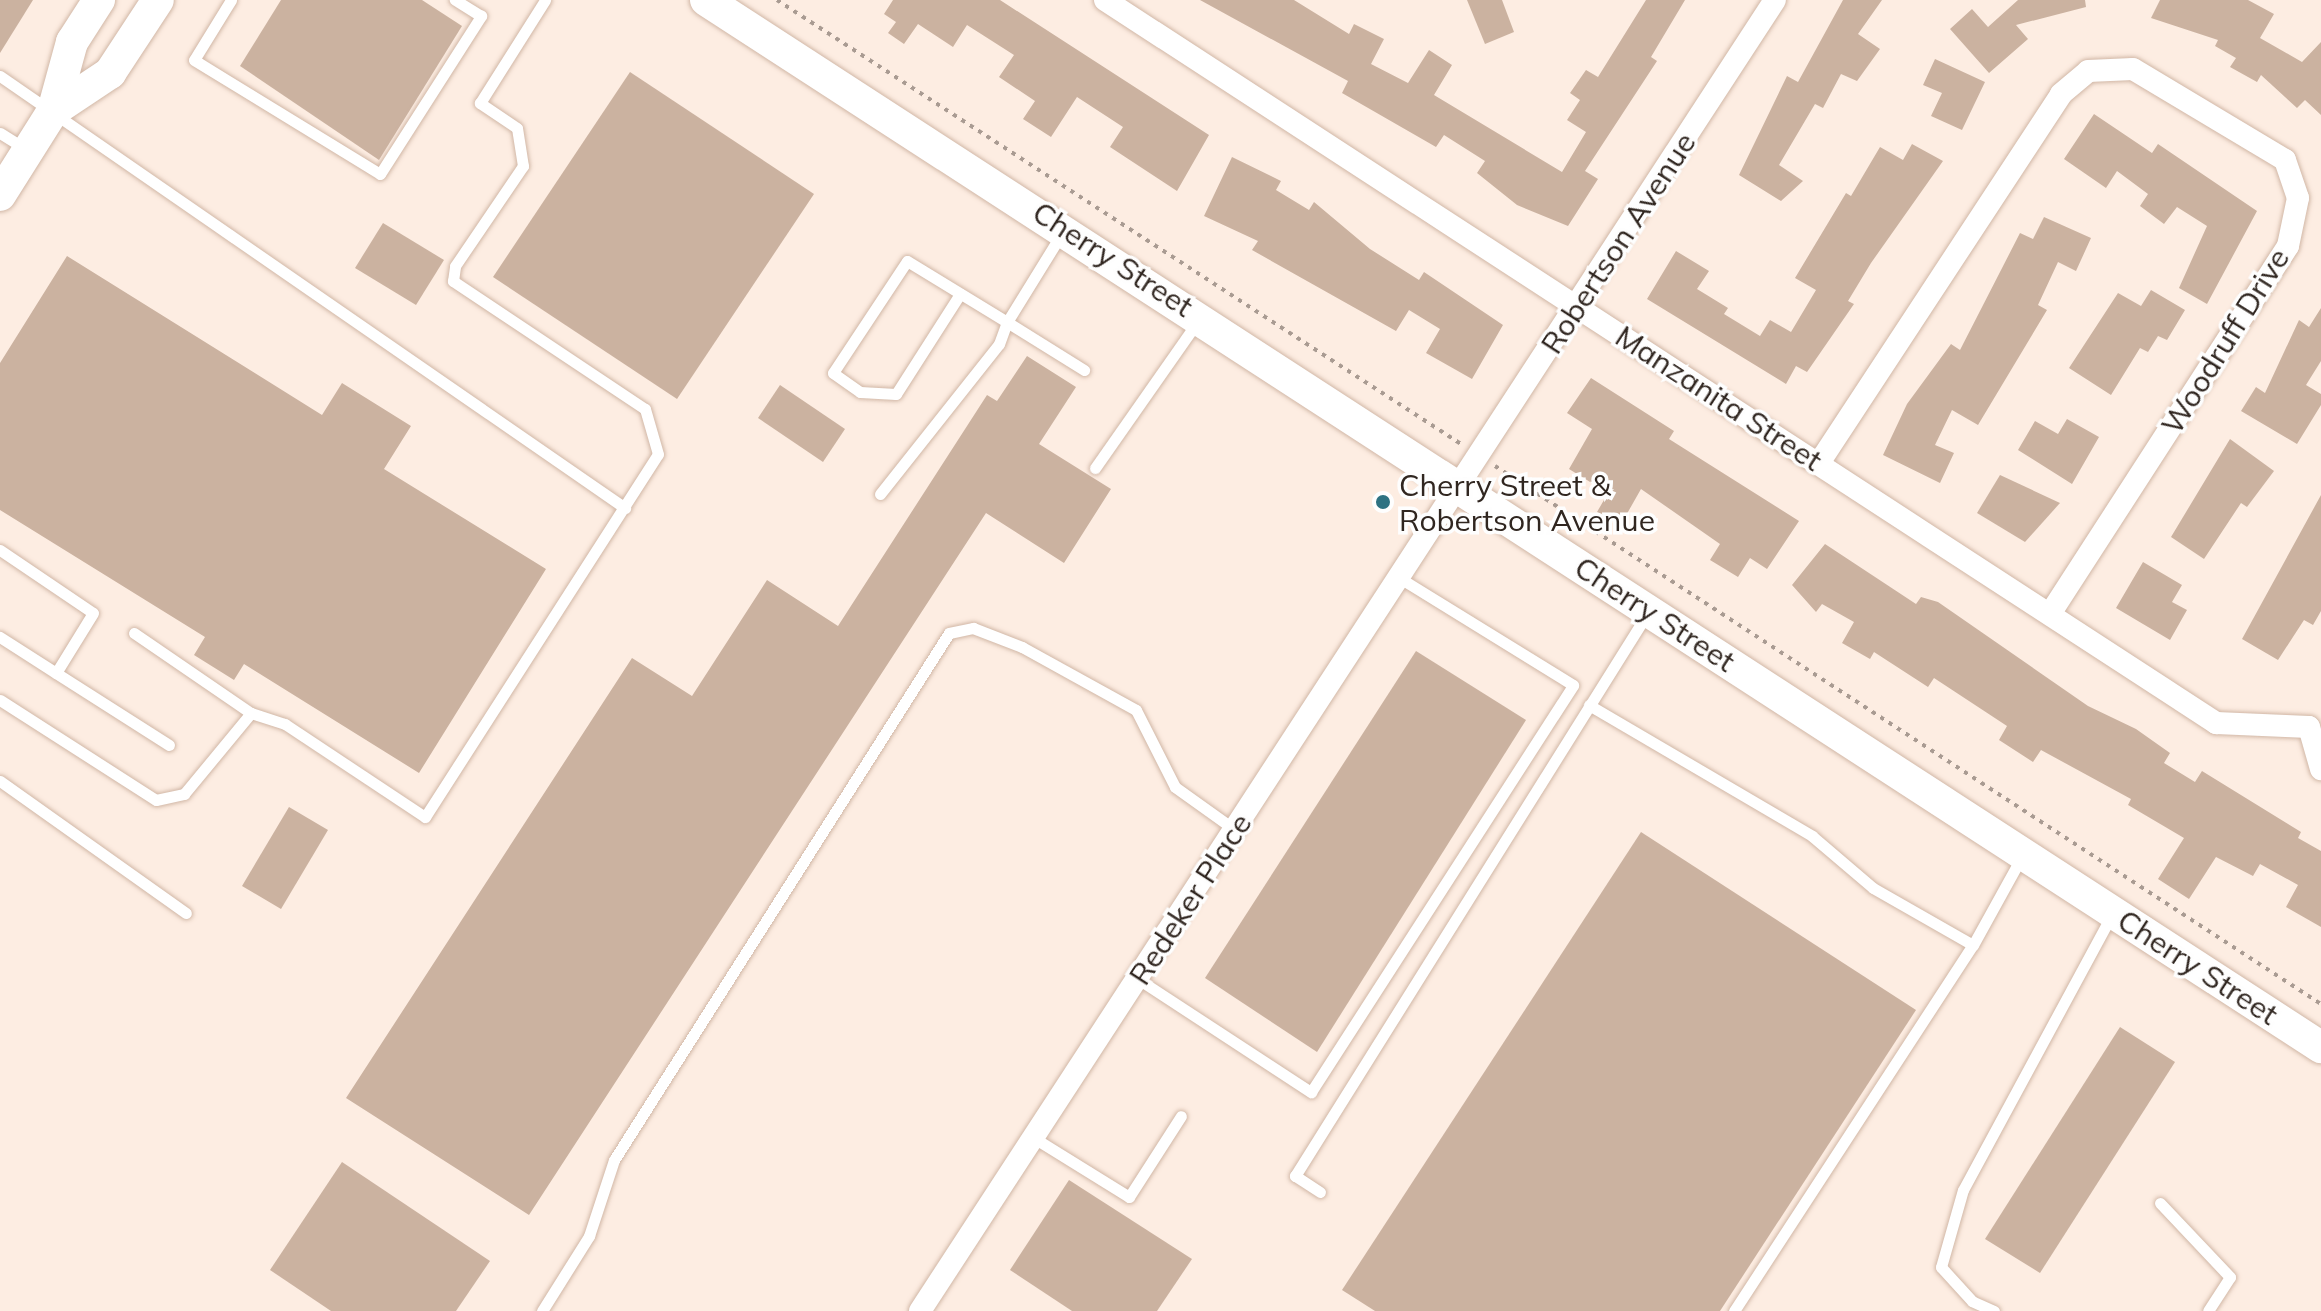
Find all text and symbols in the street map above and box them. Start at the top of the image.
street label: Robertson Avenue [1533,126,1703,360]
street label: Cherry Street [1026,194,1200,324]
street label: Woodruff Drive [2154,242,2296,440]
street label: Manzanita Street [1609,318,1829,478]
place label: Cherry Street & Robertson Avenue [1399,467,1655,538]
marker: Cherry Street & Robertson Avenue [1374,493,1392,511]
street label: Cherry Street [1568,549,1742,679]
street label: Redeker Place [1121,807,1259,991]
street label: Cherry Street [2111,902,2285,1032]

